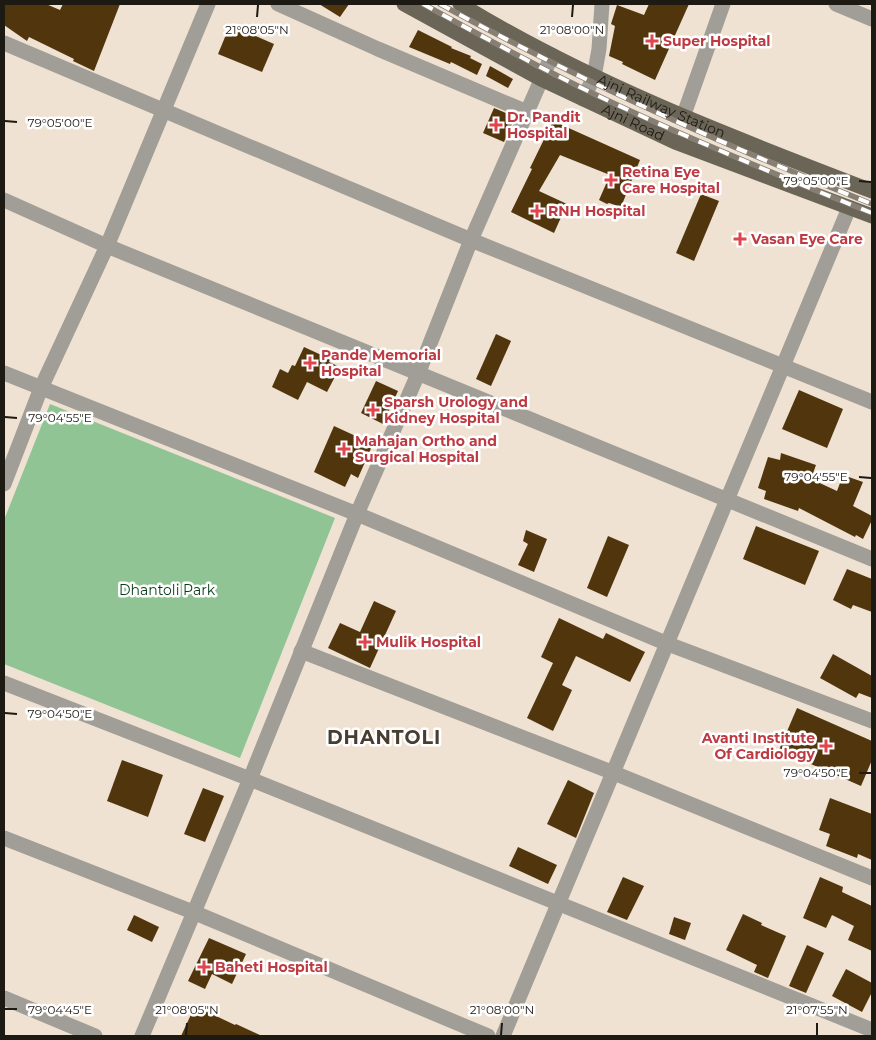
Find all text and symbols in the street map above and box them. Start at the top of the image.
text: 21°08'05"N [225,22,289,37]
text: 21°08'00"N [540,22,604,37]
place label: Super Hospital [663,32,771,50]
marker: Super Hospital [645,34,659,48]
street label: Ajni Railway Station [594,70,728,142]
street label: Ajni Road [599,100,667,145]
place label: Dr. Pandit Hospital [507,108,581,142]
text: 79°05'00"E [27,115,93,130]
marker: Dr. Pandit Hospital [489,118,503,132]
place label: Retina Eye Care Hospital [622,163,720,197]
marker: Retina Eye Care Hospital [604,173,618,187]
text: 79°05'00"E [783,173,849,188]
place label: RNH Hospital [548,202,645,220]
marker: RNH Hospital [530,204,544,218]
place label: Vasan Eye Care [750,230,863,248]
marker: Vasan Eye Care [733,232,747,246]
place label: Pande Memorial Hospital [321,346,441,380]
marker: Pande Memorial Hospital [303,356,317,370]
place label: Sparsh Urology and Kidney Hospital [384,393,528,427]
marker: Sparsh Urology and Kidney Hospital [366,403,380,417]
text: 79°04'55"E [28,410,92,425]
place label: Mahajan Ortho and Surgical Hospital [355,432,497,466]
marker: Mahajan Ortho and Surgical Hospital [337,442,351,456]
text: 79°04'55"E [784,469,848,484]
park label: Dhantoli Park [119,581,216,599]
place label: Mulik Hospital [376,633,481,651]
marker: Mulik Hospital [358,635,372,649]
text: 79°04'50"E [28,706,92,721]
district label: DHANTOLI [327,726,441,749]
place label: Avanti Institute Of Cardiology [701,729,816,763]
marker: Avanti Institute Of Cardiology [819,739,833,753]
text: 79°04'50"E [784,765,848,780]
place label: Baheti Hospital [215,958,328,976]
marker: Baheti Hospital [197,960,211,974]
text: 79°04'45"E [28,1002,92,1017]
text: 21°08'05"N [155,1002,219,1017]
text: 21°08'00"N [470,1002,534,1017]
text: 21°07'55"N [786,1002,848,1017]

